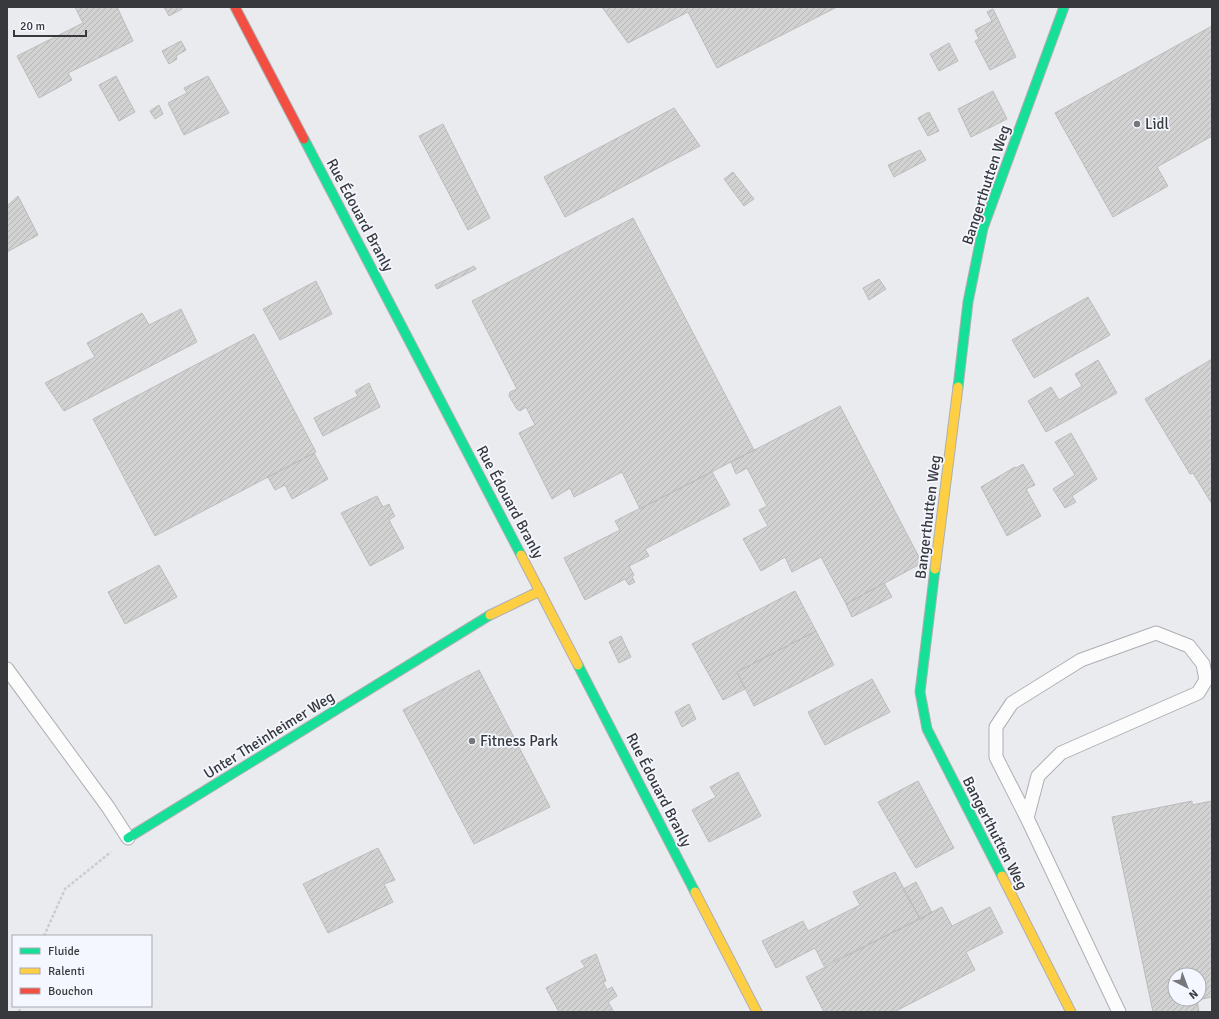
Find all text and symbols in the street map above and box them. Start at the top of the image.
scale bar [14,12,86,38]
text: 20 m [20,19,45,34]
place label: Lidl [1145,115,1169,133]
marker: Lidl [1132,119,1142,129]
street label: Bangerthutten Weg [958,123,1014,247]
street label: Rue Édouard Branly [323,155,398,275]
street label: Rue Édouard Branly [473,442,548,562]
street label: Bangerthutten Weg [911,454,945,580]
street label: Unter Theinheimer Weg [200,687,338,783]
street label: Rue Édouard Branly [623,730,696,850]
place label: Fitness Park [480,732,558,750]
marker: Fitness Park [467,736,477,746]
street label: Bangerthutten Weg [959,773,1031,893]
legend [12,935,152,1007]
text: Fluide [48,944,80,959]
text: Ralenti [48,964,85,979]
north arrow [1167,967,1207,1007]
text: Bouchon [48,984,93,999]
text: N [1186,987,1201,1001]

